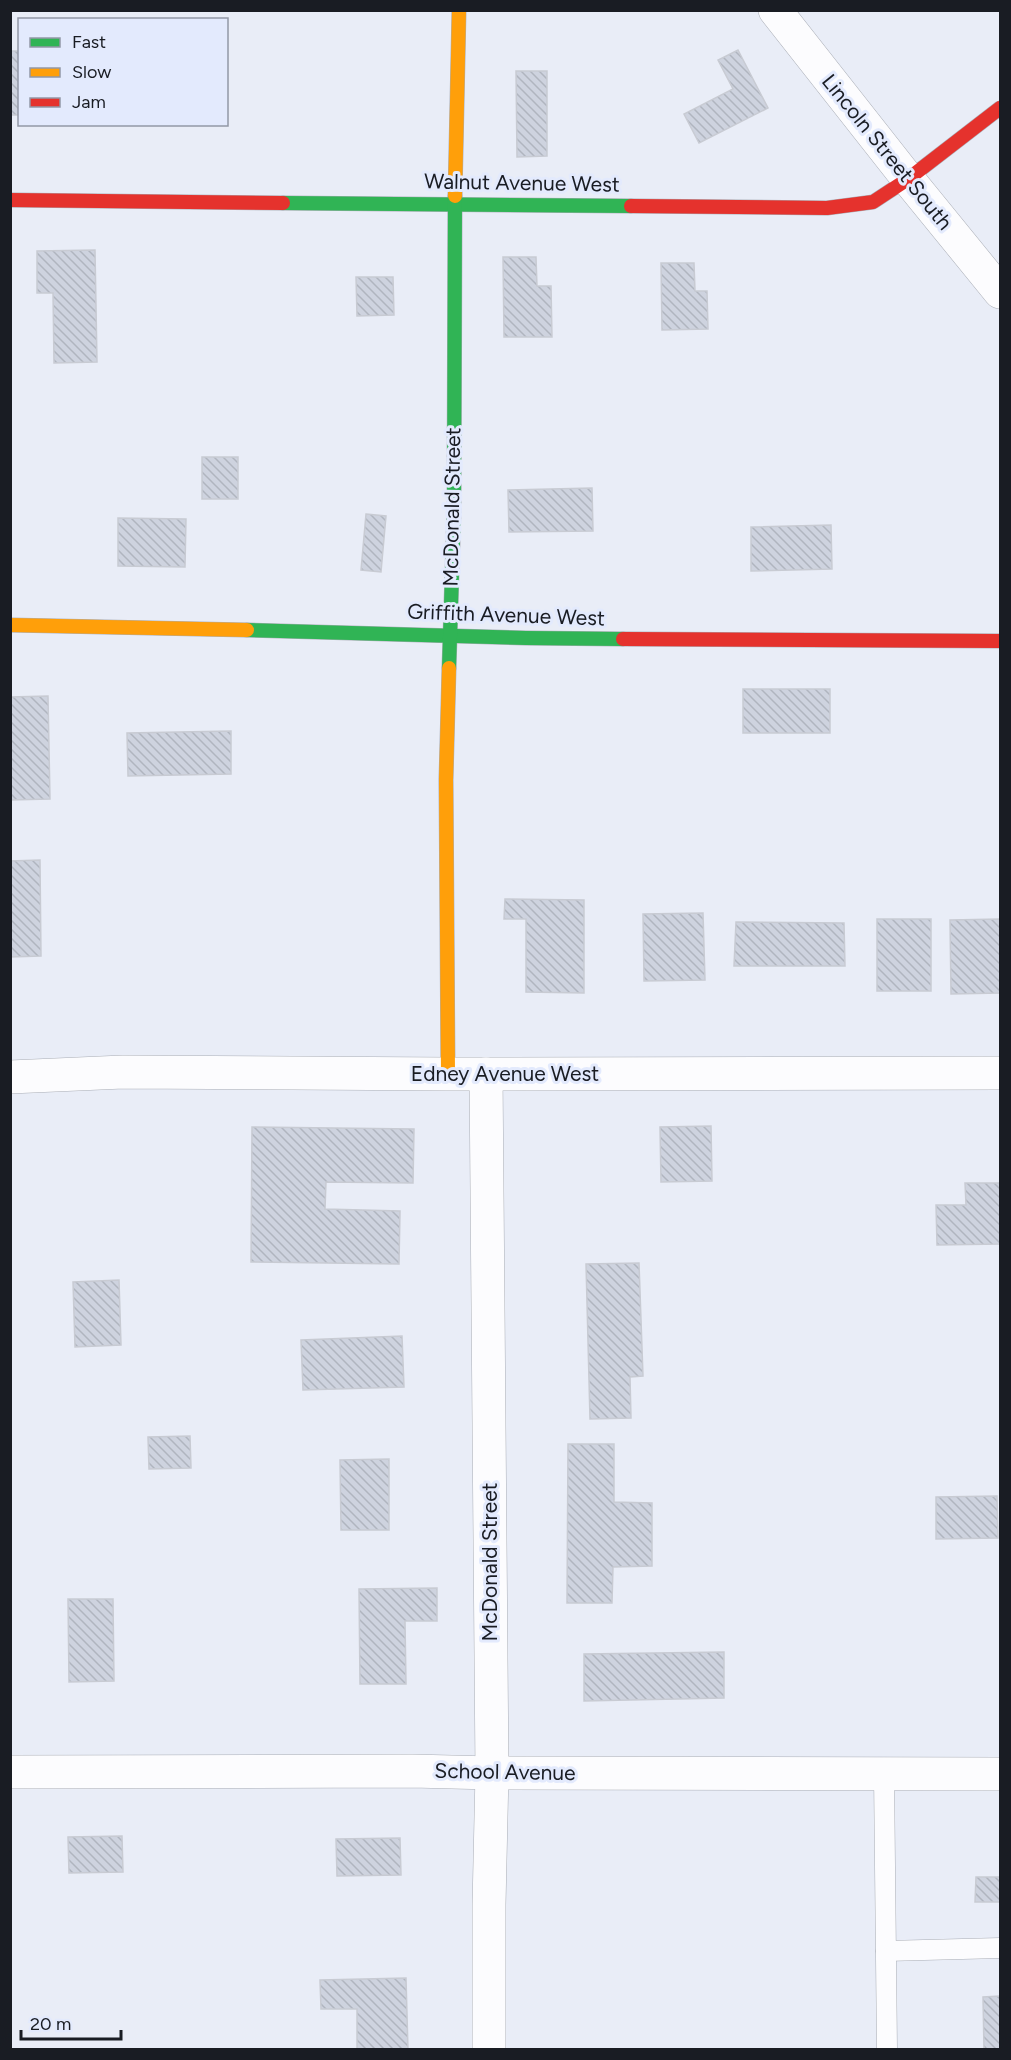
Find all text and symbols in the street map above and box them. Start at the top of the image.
legend [18,18,228,126]
text: Fast [72,31,106,53]
text: Slow [72,61,111,83]
street label: Lincoln Street South [817,69,958,235]
text: Jam [72,91,106,113]
street label: Walnut Avenue West [424,168,620,197]
street label: McDonald Street [438,427,465,587]
street label: Griffith Avenue West [407,599,605,630]
street label: Edney Avenue West [411,1061,599,1086]
street label: McDonald Street [477,1482,502,1642]
street label: School Avenue [434,1758,576,1785]
scale bar [21,2003,122,2041]
text: 20 m [30,2013,71,2035]

